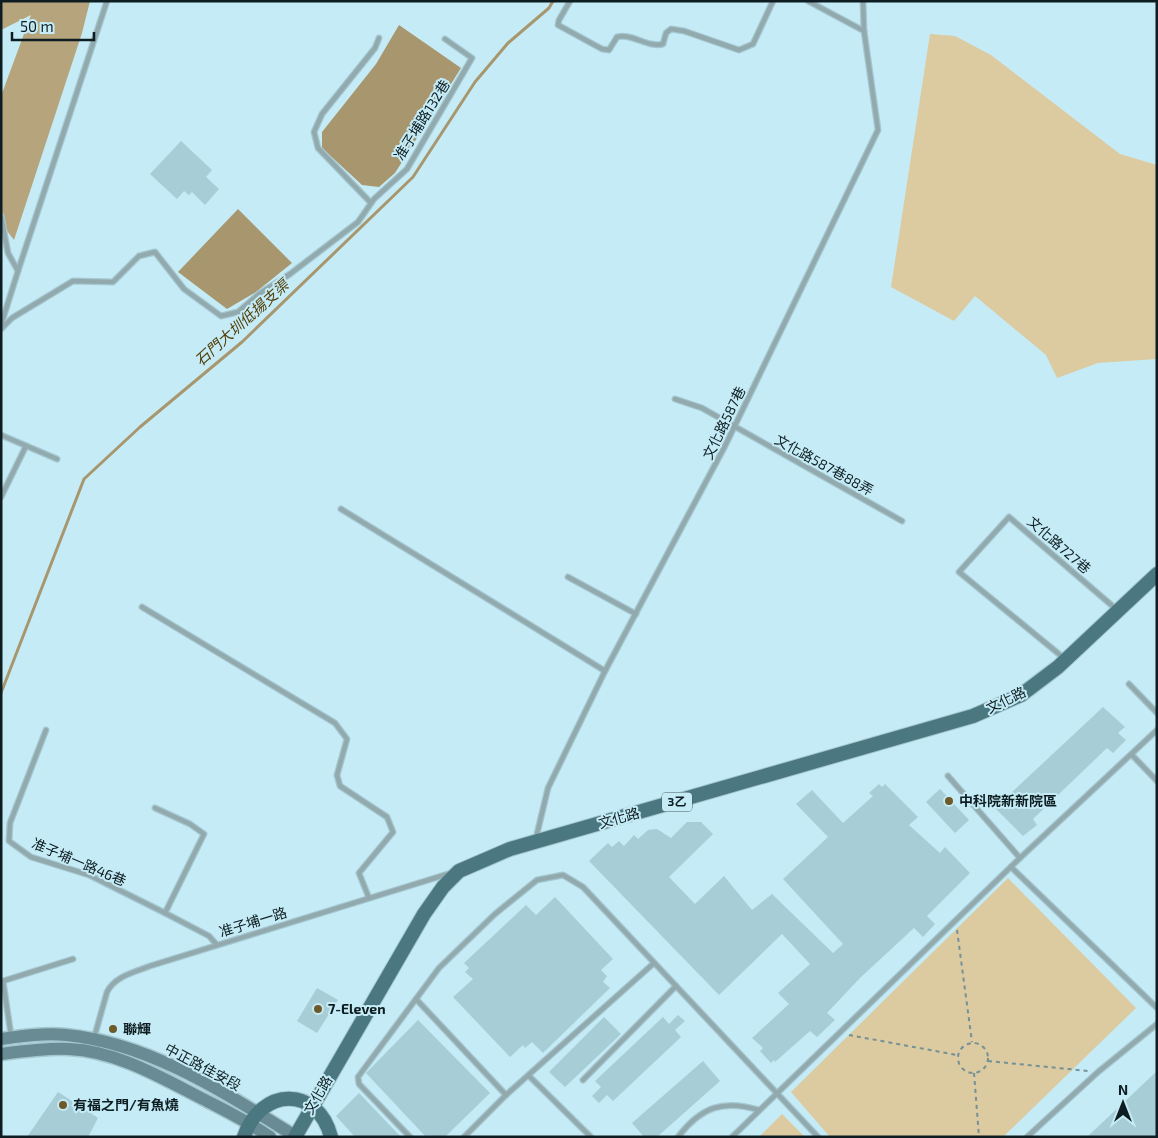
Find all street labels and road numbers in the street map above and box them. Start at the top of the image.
street label: 准子埔路132巷 [390,77,453,163]
street label: 文化路587巷 [699,383,749,462]
street label: 文化路587巷88弄 [772,430,877,499]
street label: 文化路727巷 [1024,513,1094,577]
street label: 文化路 [983,683,1028,716]
road number: 3乙 [662,792,692,812]
street label: 文化路 [596,804,641,831]
street label: 准子埔一路46巷 [30,834,129,889]
street label: 准子埔一路 [217,903,289,940]
street label: 中正路佳安段 [162,1039,244,1094]
street label: 文化路 [300,1072,335,1117]

